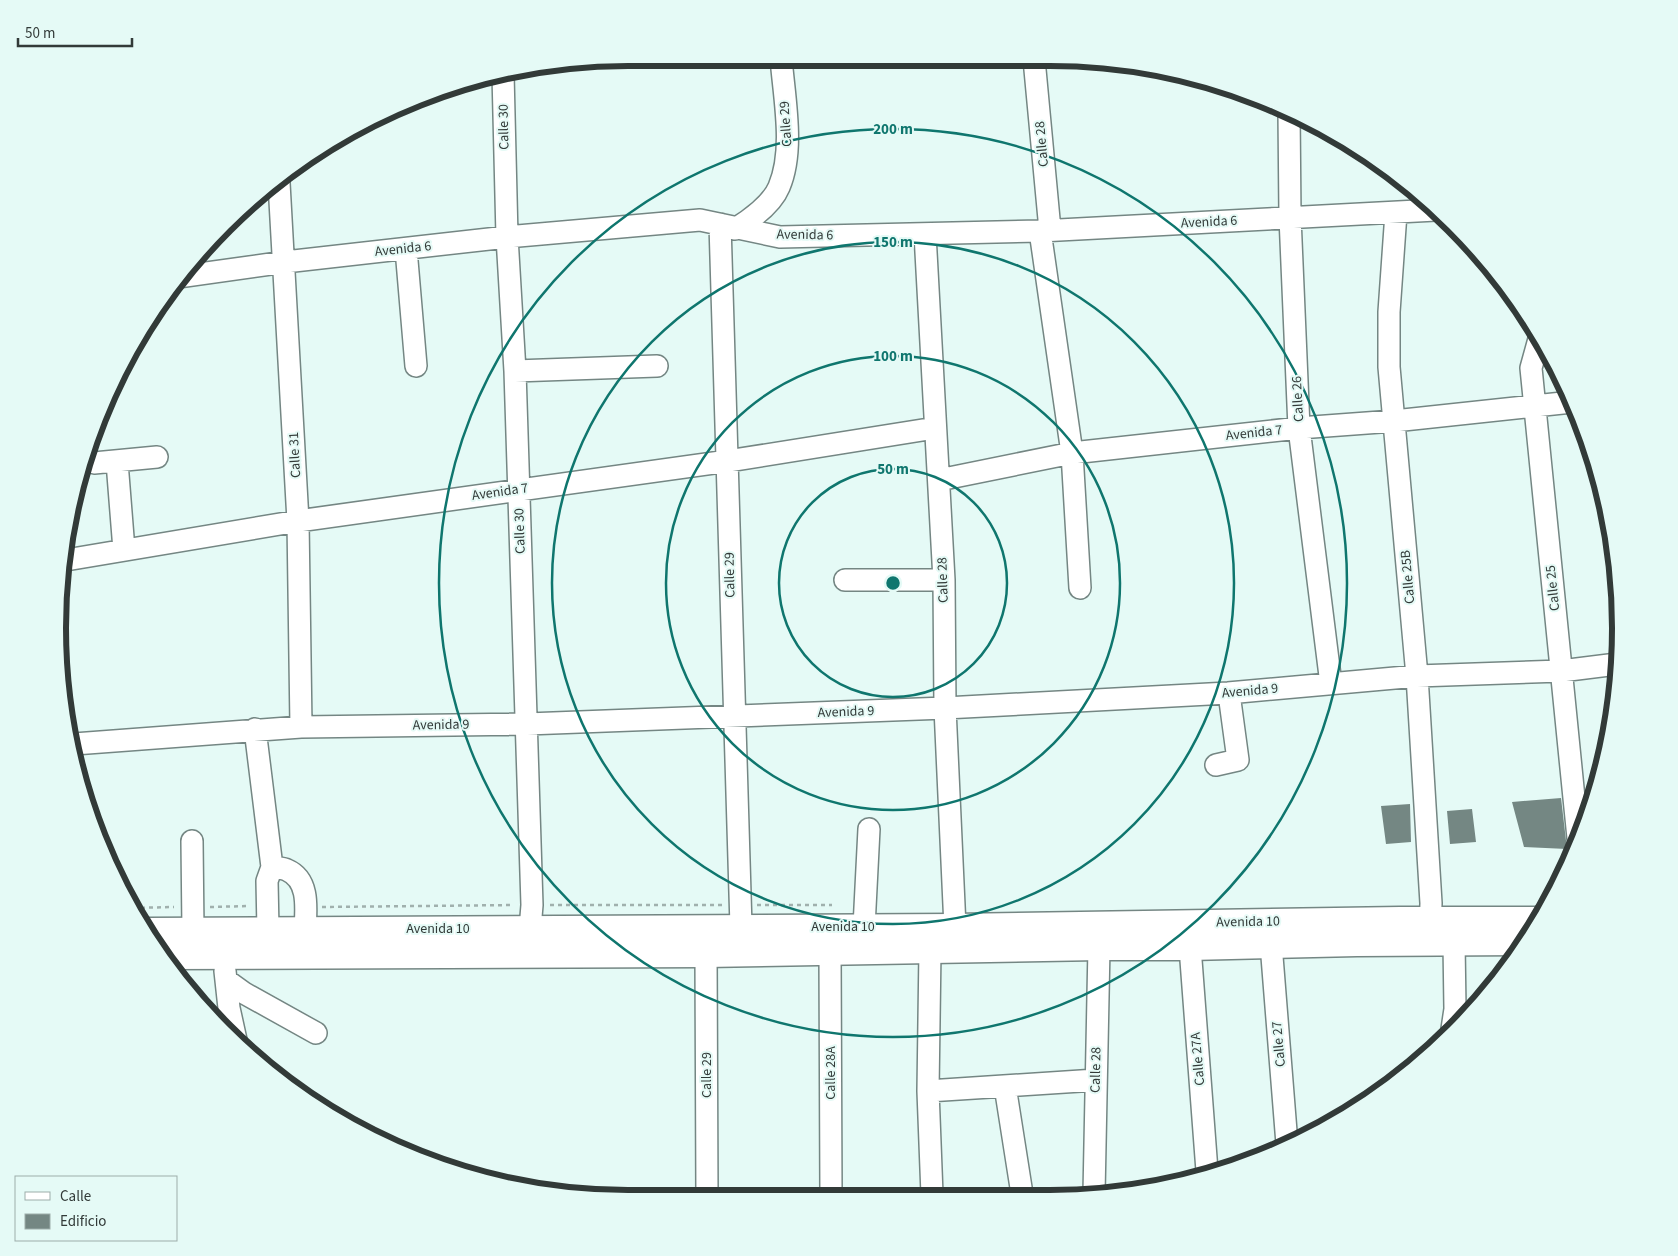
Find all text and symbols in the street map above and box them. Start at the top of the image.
scale bar [18,15,131,47]
text: 50 m [25,23,55,44]
street label: Calle 29 [774,100,798,148]
street label: Calle 30 [494,104,514,150]
text: 200 m [873,119,913,140]
street label: Calle 28 [1030,120,1054,168]
street label: Avenida 6 [1180,211,1238,233]
street label: Avenida 6 [777,225,834,245]
text: 150 m [873,232,913,253]
street label: Avenida 6 [374,236,432,262]
text: 100 m [873,346,913,367]
street label: Calle 26 [1287,376,1309,422]
street label: Avenida 7 [1225,420,1283,446]
street label: Calle 31 [284,432,306,478]
text: 50 m [877,459,909,480]
street label: Avenida 7 [471,478,529,506]
street label: Calle 30 [509,508,531,554]
street label: Calle 25B [1396,549,1420,605]
street label: Calle 29 [720,552,740,598]
street label: Calle 28 [932,557,954,603]
street label: Calle 25 [1541,564,1565,612]
centre of rings [884,574,902,592]
street label: Avenida 9 [1221,679,1279,703]
street label: Avenida 9 [817,701,875,723]
street label: Avenida 9 [413,715,470,735]
street label: Avenida 10 [1216,911,1280,933]
street label: Avenida 10 [811,917,875,937]
street label: Avenida 10 [406,919,470,939]
street label: Calle 27 [1267,1020,1291,1068]
street label: Calle 27A [1186,1031,1210,1086]
street label: Calle 28A [821,1046,841,1100]
street label: Calle 28 [1086,1047,1106,1093]
street label: Calle 29 [697,1052,717,1098]
legend [15,1176,178,1241]
text: Calle [60,1186,91,1207]
text: Edificio [60,1211,107,1232]

